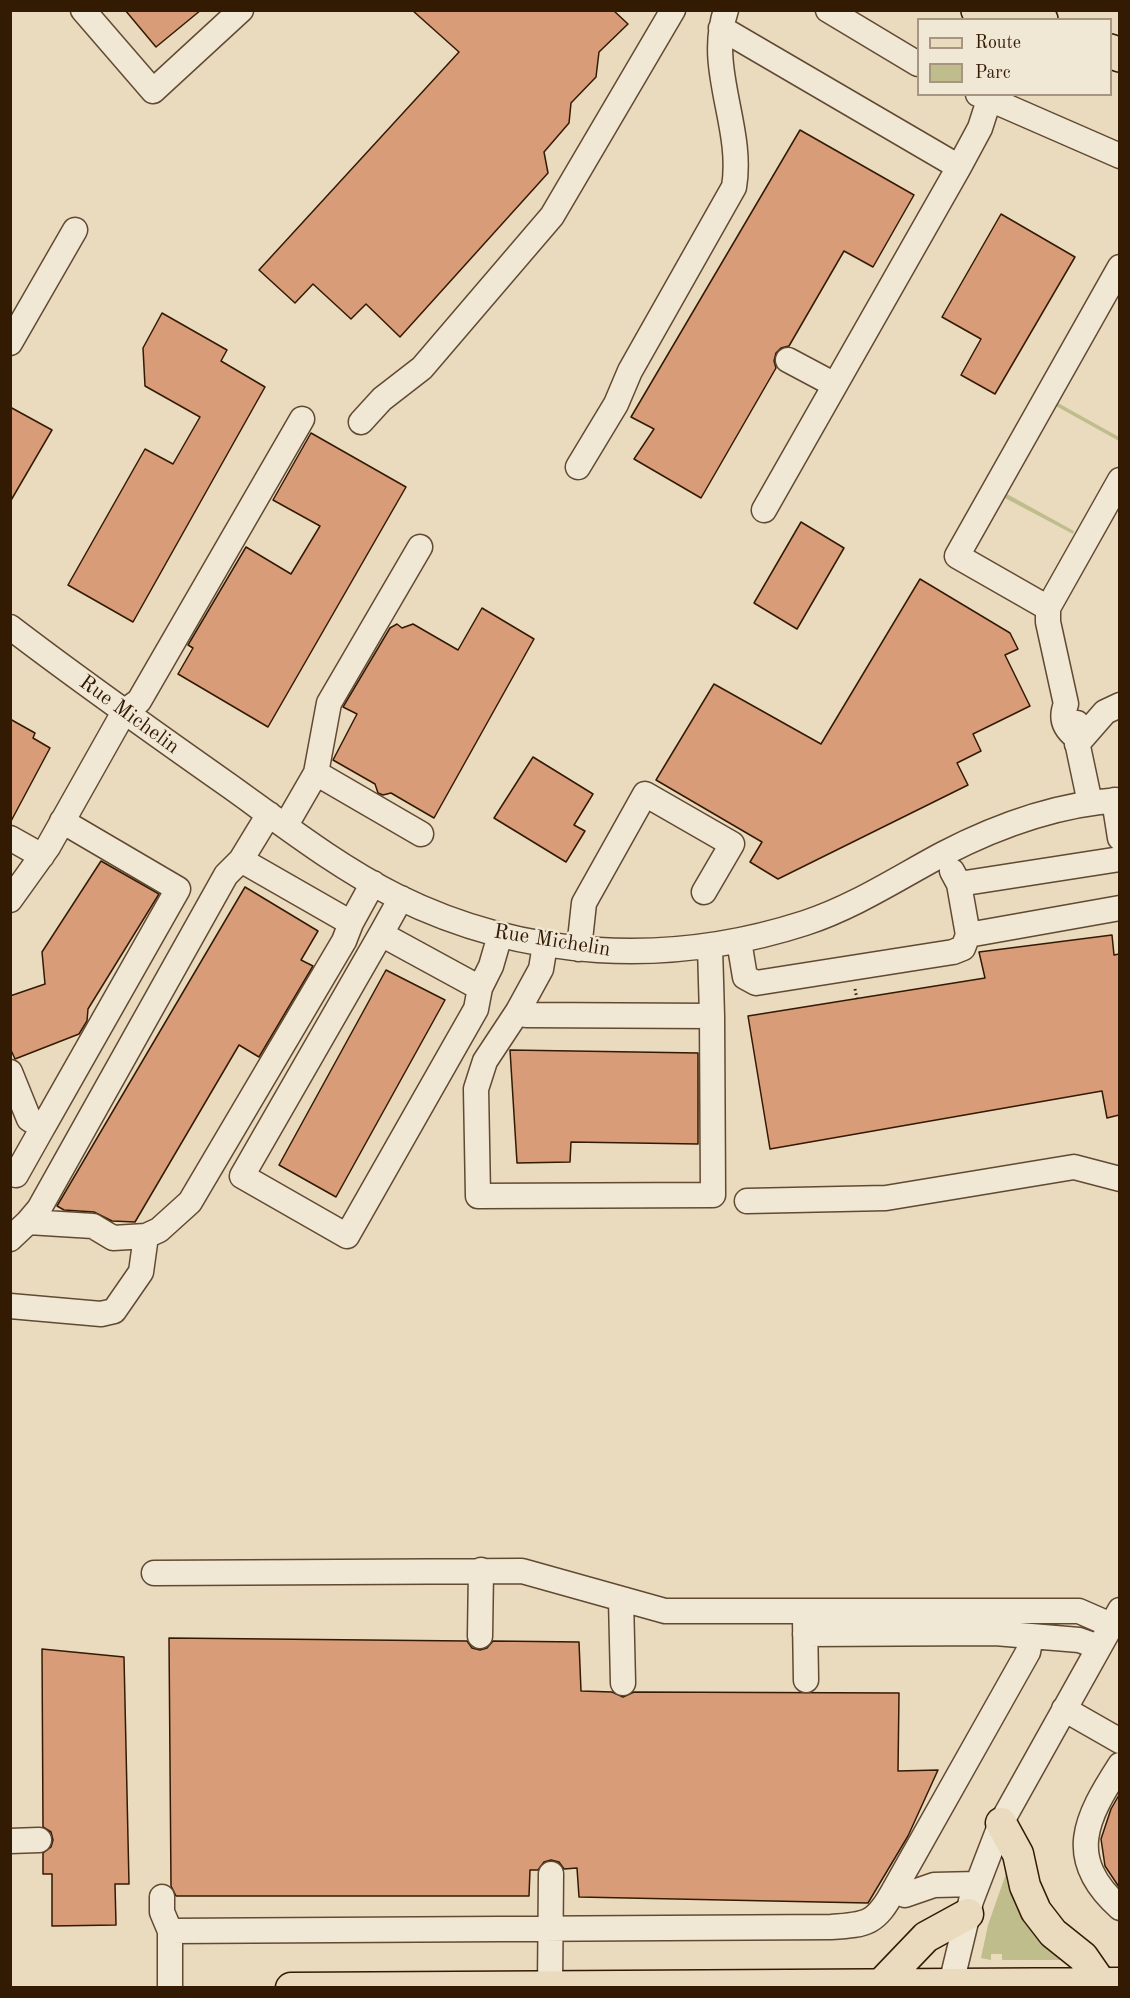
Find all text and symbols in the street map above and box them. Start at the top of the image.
legend [917,18,1112,96]
text: Route [975,34,1021,52]
text: Parc [975,64,1011,82]
street label: Rue Michelin [74,670,184,760]
street label: Rue Michelin [492,919,612,963]

